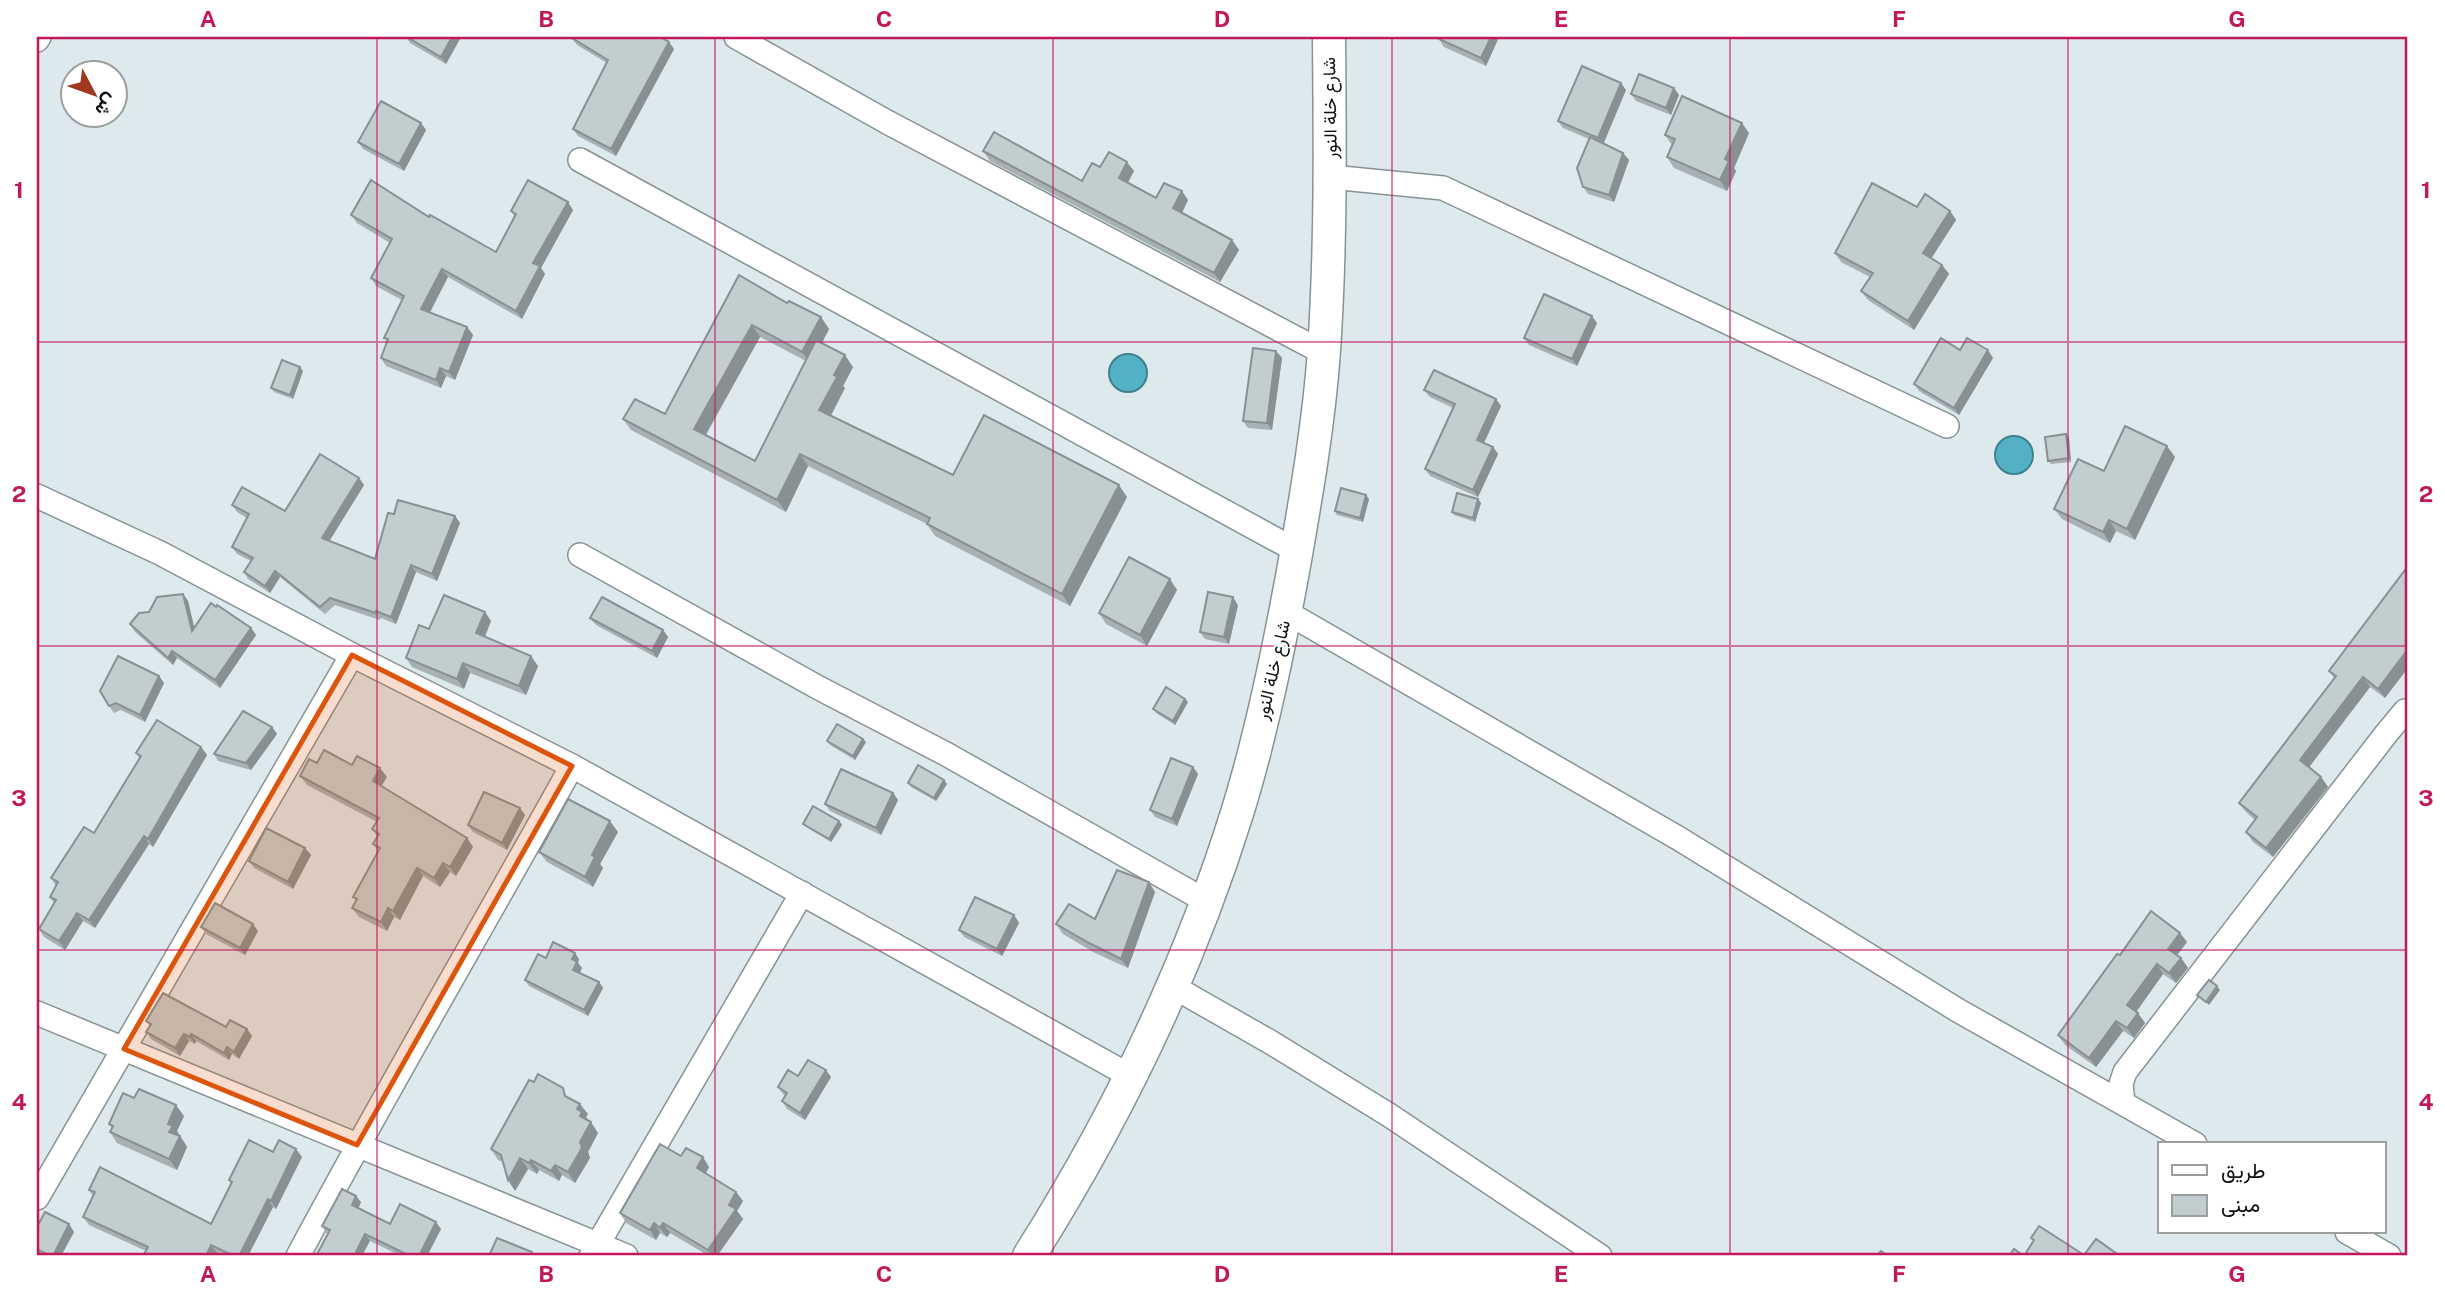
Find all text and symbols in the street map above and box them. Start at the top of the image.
text: A [200,5,217,32]
text: B [538,5,554,32]
text: C [876,5,892,32]
text: D [1214,5,1230,32]
text: E [1554,5,1568,32]
text: F [1892,5,1906,32]
text: G [2228,5,2246,32]
street label: شارع خلة النور [1318,57,1343,160]
north arrow [60,60,130,130]
text: ش [90,89,123,121]
text: 1 [14,176,24,203]
text: 1 [2421,176,2431,203]
text: 2 [12,480,26,507]
text: 2 [2419,480,2433,507]
street label: شارع خلة النور [1251,618,1296,723]
text: 3 [11,784,27,811]
text: 3 [2418,784,2434,811]
text: 4 [11,1088,27,1115]
text: 4 [2418,1088,2434,1115]
legend [2158,1142,2386,1234]
text: طريق [2221,1158,2266,1184]
text: مبنى [2221,1192,2260,1217]
text: A [200,1260,217,1287]
text: B [538,1260,554,1287]
text: C [876,1260,892,1287]
text: D [1214,1260,1230,1287]
text: E [1554,1260,1568,1287]
text: F [1892,1260,1906,1287]
text: G [2228,1260,2246,1287]

